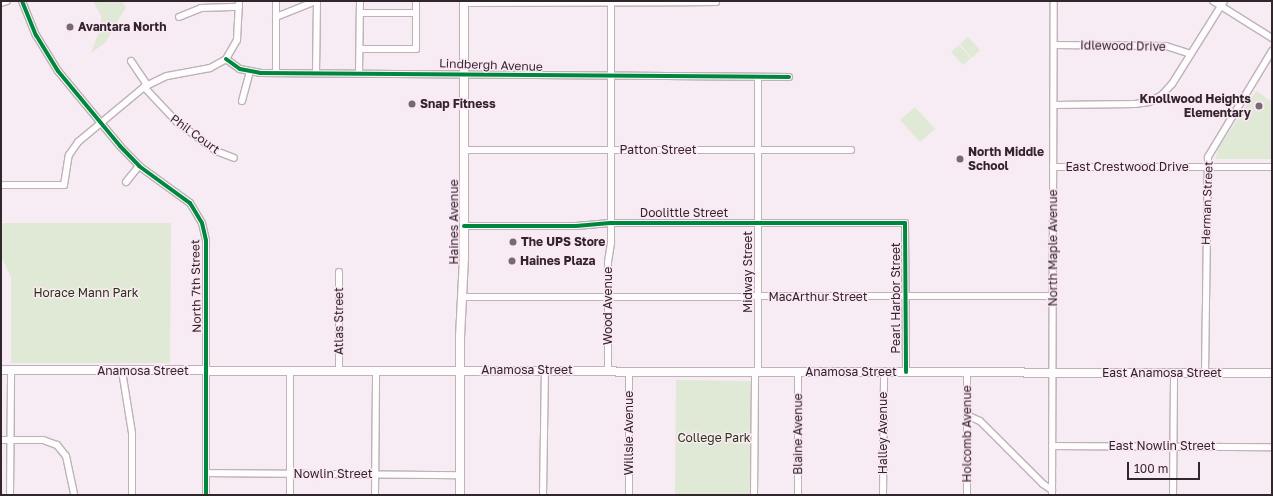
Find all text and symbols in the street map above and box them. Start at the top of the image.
place label: Avantara North [78,20,166,34]
marker: Avantara North [65,22,75,32]
street label: Idlewood Drive [1080,38,1166,54]
street label: Lindbergh Avenue [439,56,543,74]
place label: Knollwood Heights Elementary [1140,92,1251,120]
place label: Snap Fitness [420,97,496,111]
marker: Snap Fitness [407,99,417,109]
marker: Knollwood Heights Elementary [1254,101,1264,111]
street label: Phil Court [167,111,223,157]
street label: Patton Street [620,143,696,157]
place label: North Middle School [968,145,1044,173]
marker: North Middle School [955,154,965,164]
street label: East Crestwood Drive [1065,160,1189,174]
street label: Herman Street [1198,161,1216,245]
street label: Haines Avenue [447,179,461,265]
street label: North Maple Avenue [1046,190,1060,306]
street label: Doolittle Street [640,206,728,220]
street label: Midway Street [741,231,755,313]
place label: The UPS Store [521,235,605,249]
marker: The UPS Store [508,237,518,247]
street label: North 7th Street [188,239,204,333]
street label: Pearl Harbor Street [889,242,903,354]
place label: Haines Plaza [520,254,596,268]
marker: Haines Plaza [507,256,517,266]
street label: Wood Avenue [601,267,615,345]
park label: Horace Mann Park [34,286,138,300]
street label: Atlas Street [332,287,346,355]
street label: MacArthur Street [768,290,868,304]
street label: Anamosa Street [481,363,573,377]
street label: Anamosa Street [97,364,189,378]
street label: Anamosa Street [805,365,897,379]
street label: East Anamosa Street [1102,366,1222,380]
street label: Holcomb Avenue [960,385,974,483]
street label: Willsie Avenue [622,391,636,475]
street label: Halley Avenue [876,392,890,474]
street label: Blaine Avenue [791,393,805,475]
park label: College Park [677,431,751,445]
street label: East Nowlin Street [1108,439,1216,453]
scale bar [1129,454,1202,480]
text: 100 m [1134,461,1168,476]
street label: Nowlin Street [294,467,372,481]

